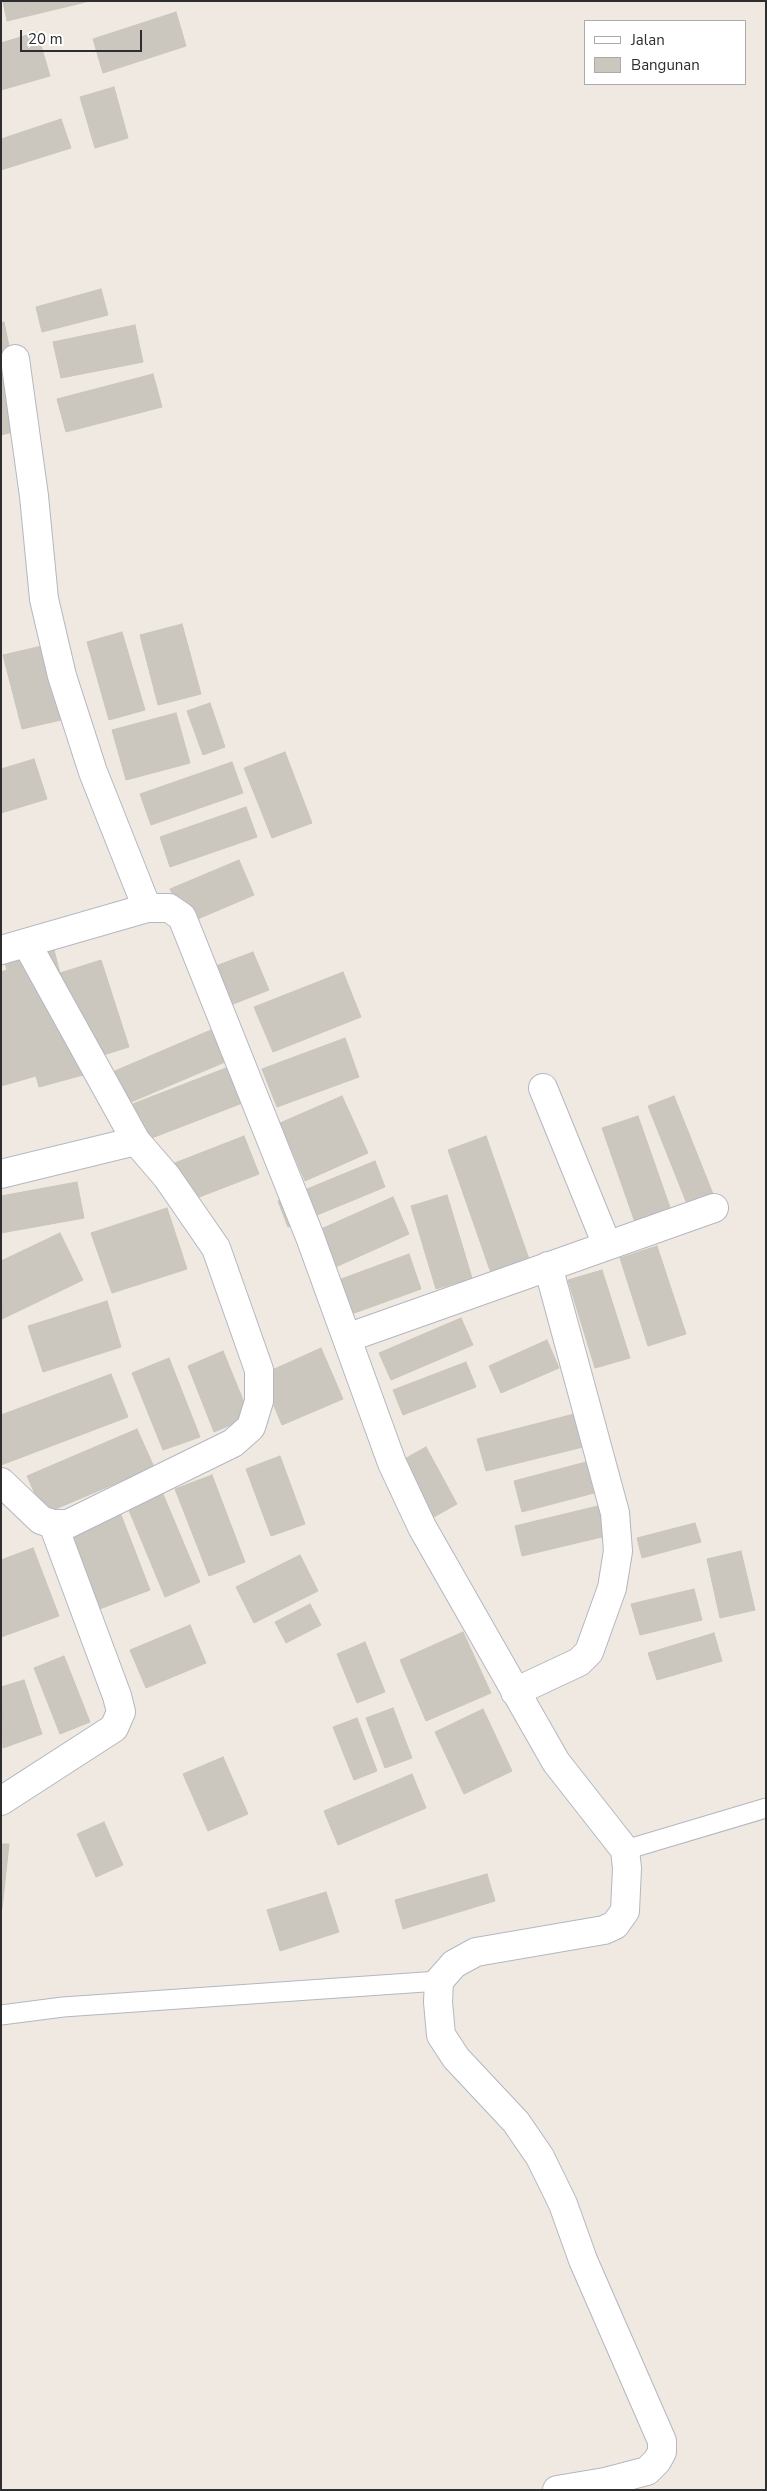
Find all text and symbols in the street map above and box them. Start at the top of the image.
scale bar [22,20,145,52]
legend [584,20,747,85]
text: 20 m [28,29,63,49]
text: Jalan [631,30,665,50]
text: Bangunan [631,55,700,75]

